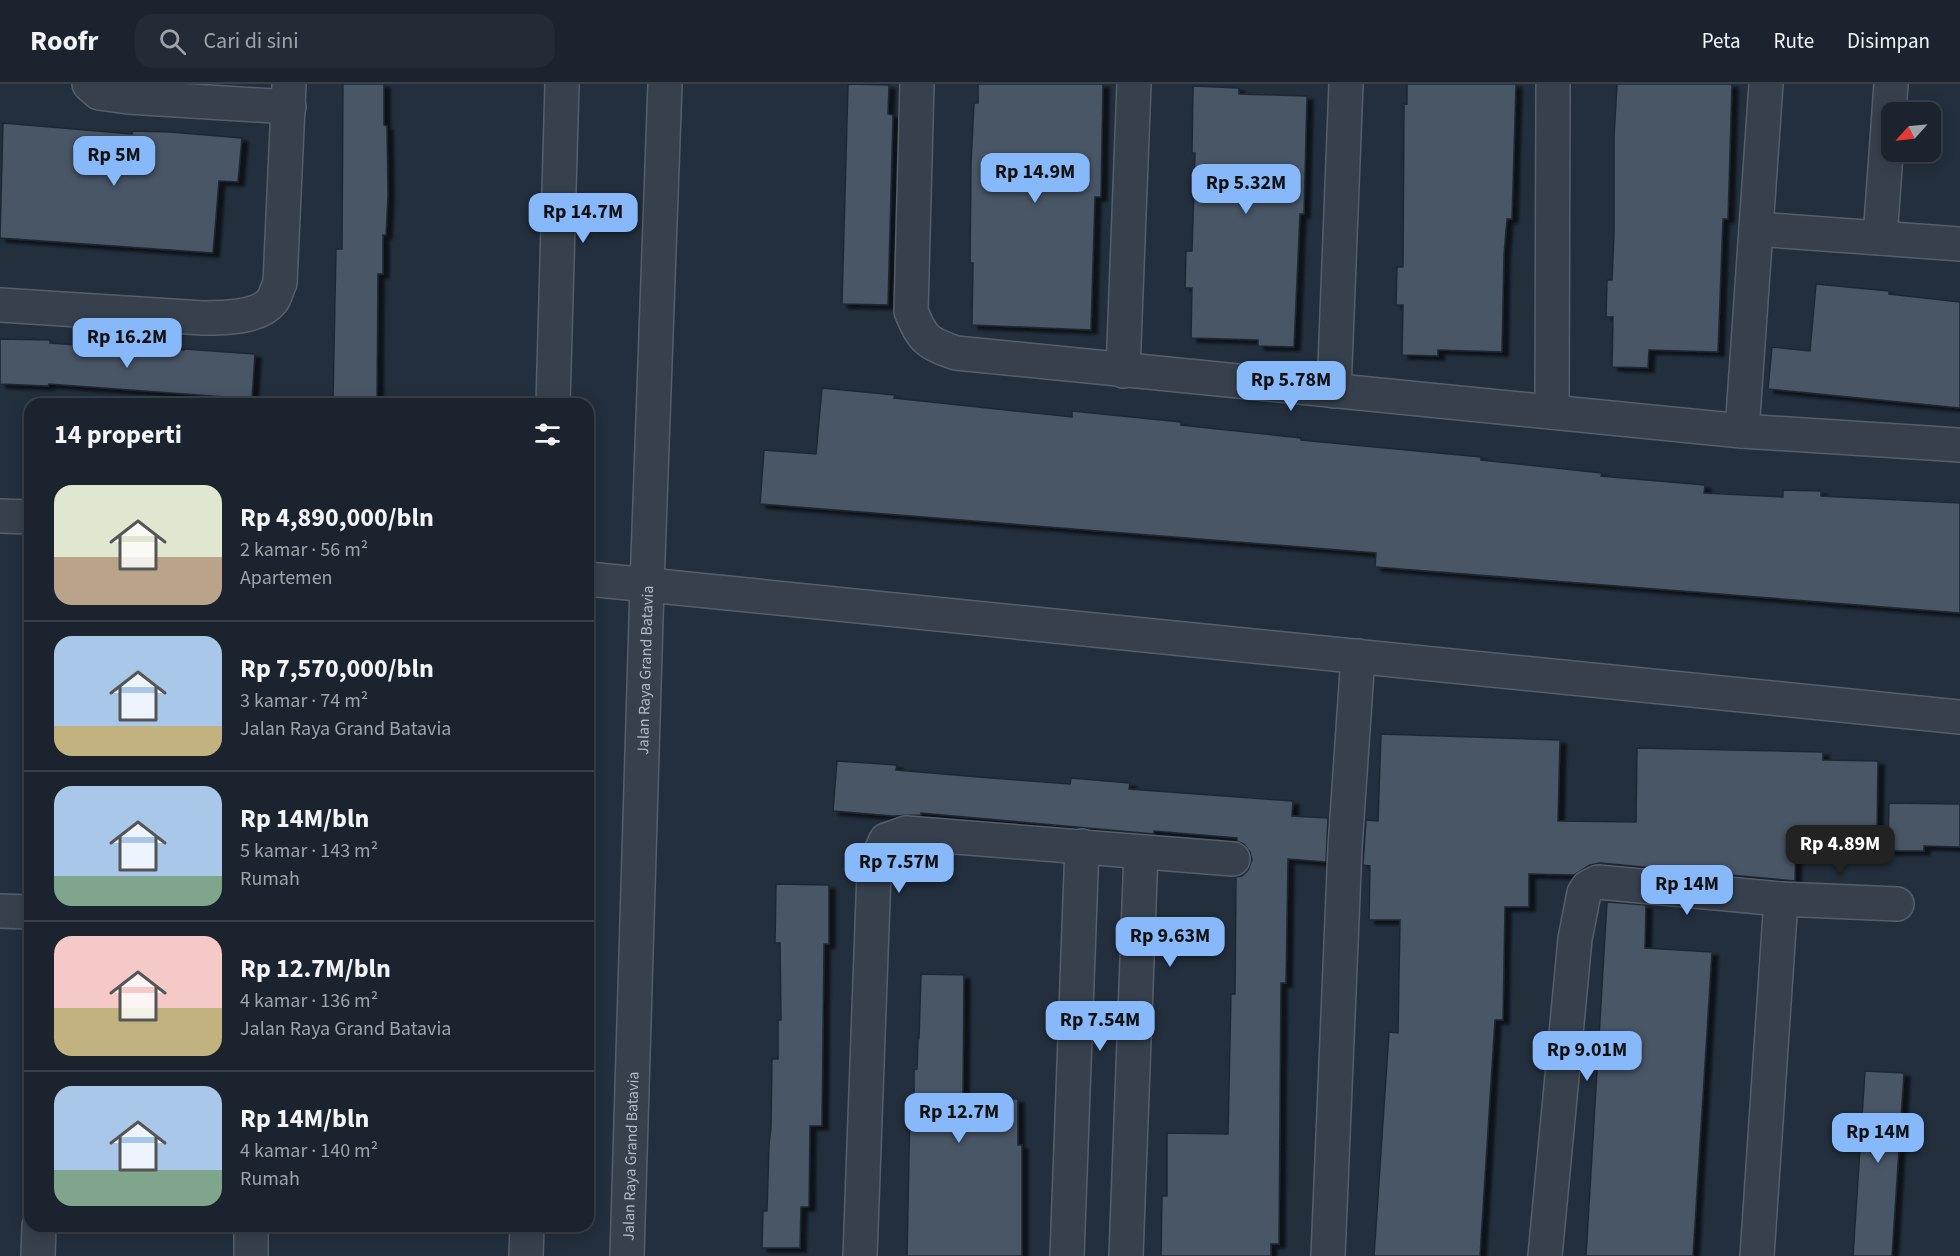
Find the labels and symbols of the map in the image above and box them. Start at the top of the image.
north arrow [1881,102,1941,162]
pin: Rp 5M [72,136,156,187]
pin: Rp 14.9M [973,153,1097,204]
pin: Rp 5.32M [1184,164,1308,215]
pin: Rp 14.7M [521,193,645,244]
pin: Rp 16.2M [65,318,189,369]
pin: Rp 5.78M [1229,361,1353,412]
street label: Jalan Raya Grand Batavia [632,585,659,755]
pin: Rp 4.89M [1778,825,1902,876]
pin: Rp 7.57M [837,843,961,894]
pin: Rp 14M [1638,865,1736,916]
pin: Rp 9.63M [1108,917,1232,968]
pin: Rp 7.54M [1038,1001,1162,1052]
pin: Rp 9.01M [1525,1031,1649,1082]
street label: Jalan Raya Grand Batavia [617,1071,645,1241]
pin: Rp 12.7M [897,1093,1021,1144]
pin: Rp 14M [1829,1113,1927,1164]

